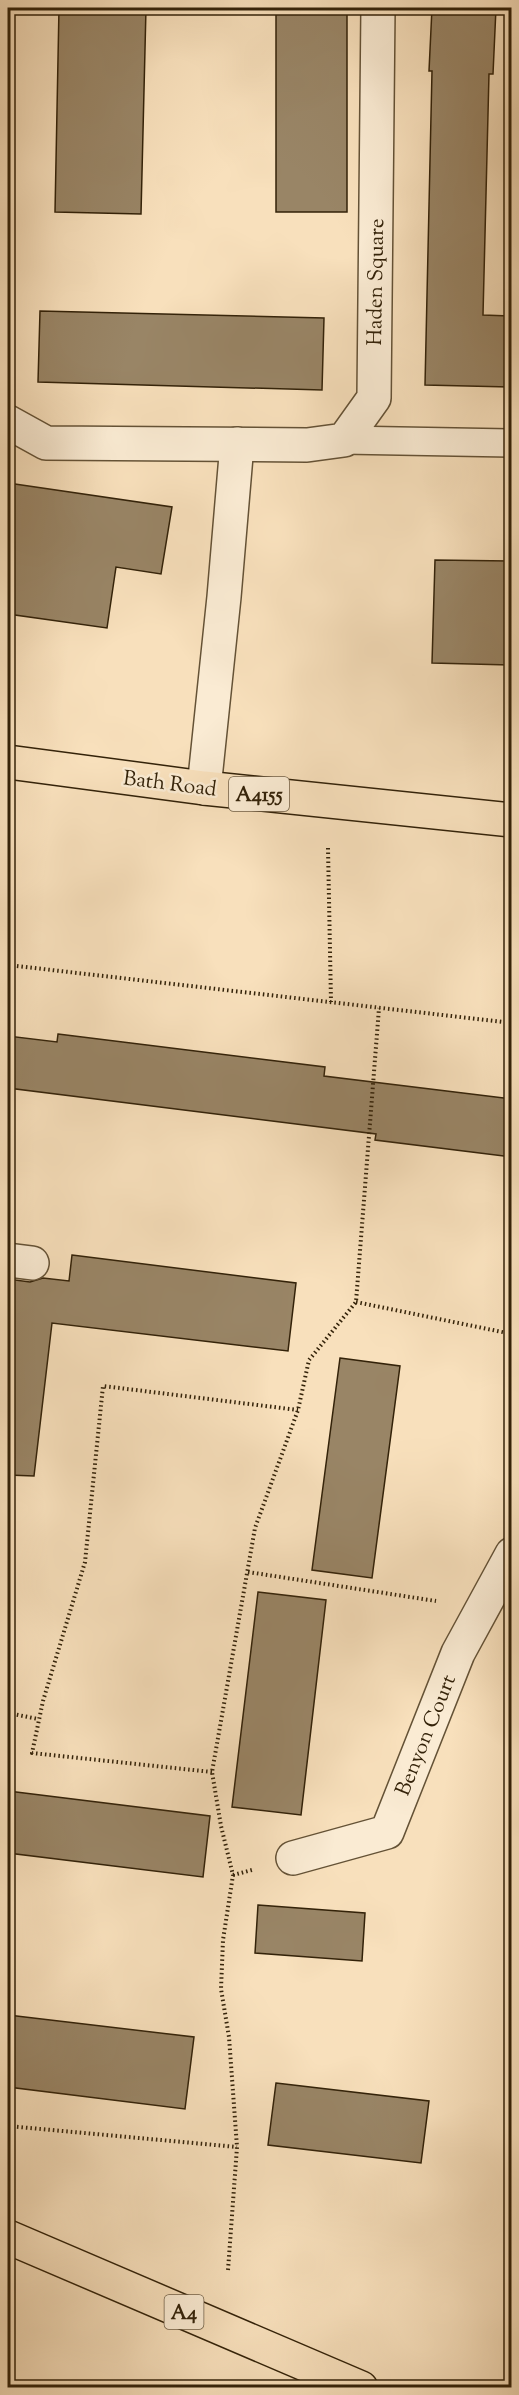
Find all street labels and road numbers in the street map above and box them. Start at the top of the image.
street label: Haden Square [361,218,393,346]
street label: Bath Road [121,764,218,806]
road number: A4155 [229,777,289,811]
street label: Benyon Court [389,1671,465,1801]
road number: A4 [164,2295,204,2329]

